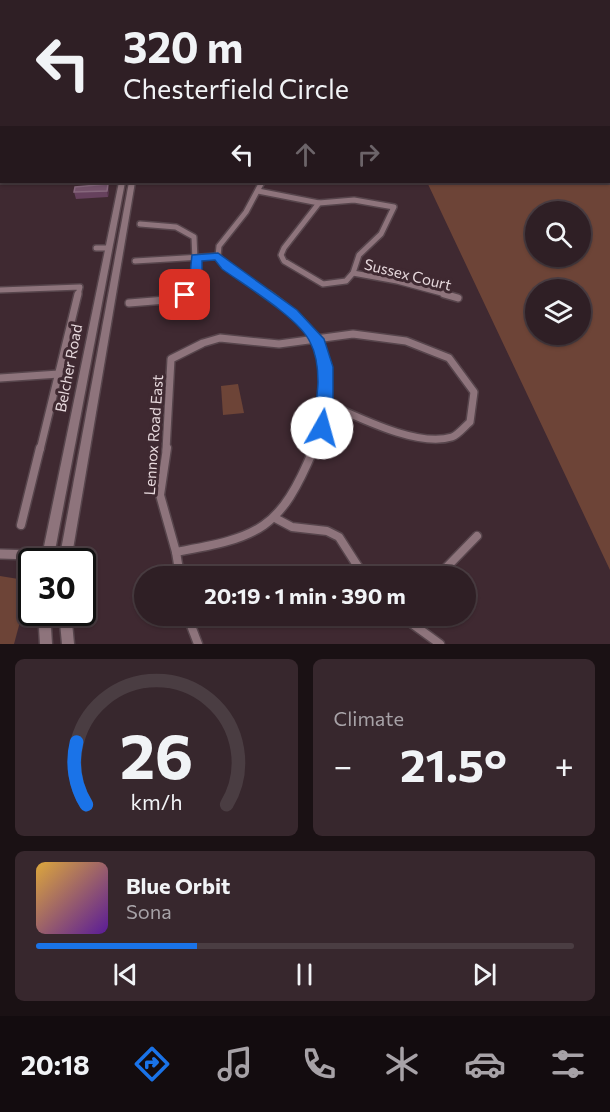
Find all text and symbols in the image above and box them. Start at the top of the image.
text: 320 m [123,20,243,72]
icon: left [24,24,102,102]
text: Chesterfield Circle [123,72,349,105]
icon: left [226,138,259,171]
icon: ahead [289,138,322,171]
icon: right [352,138,385,171]
map controls [525,201,591,345]
button: search [525,201,591,267]
street label: Sussex Court [362,254,454,294]
pin [159,269,210,320]
icon: arrive [168,278,201,311]
button: layers [525,279,591,345]
street label: Belcher Road [51,322,85,414]
street label: Lennox Road East [140,374,166,496]
position arrow [290,396,354,460]
speed limit sign: 30 [18,548,96,626]
text: 20:19 · 1 min · 390 m [204,582,406,609]
text: Climate [334,706,404,730]
text: 26 [119,716,193,792]
text: 21.5° [400,736,507,791]
text: − [334,744,352,785]
text: + [555,744,574,785]
text: km/h [130,788,182,814]
text: Blue Orbit [126,872,230,899]
text: Sona [126,899,172,923]
icon: previous [109,958,142,991]
icon: pause [288,958,321,991]
icon: next [468,958,501,991]
icon: directions [131,1043,173,1085]
icon: music [214,1043,256,1085]
icon: phone [298,1043,340,1085]
icon: climate [381,1043,423,1085]
icon: car [464,1043,506,1085]
icon: filters [547,1043,589,1085]
text: 20:18 [21,1048,90,1081]

